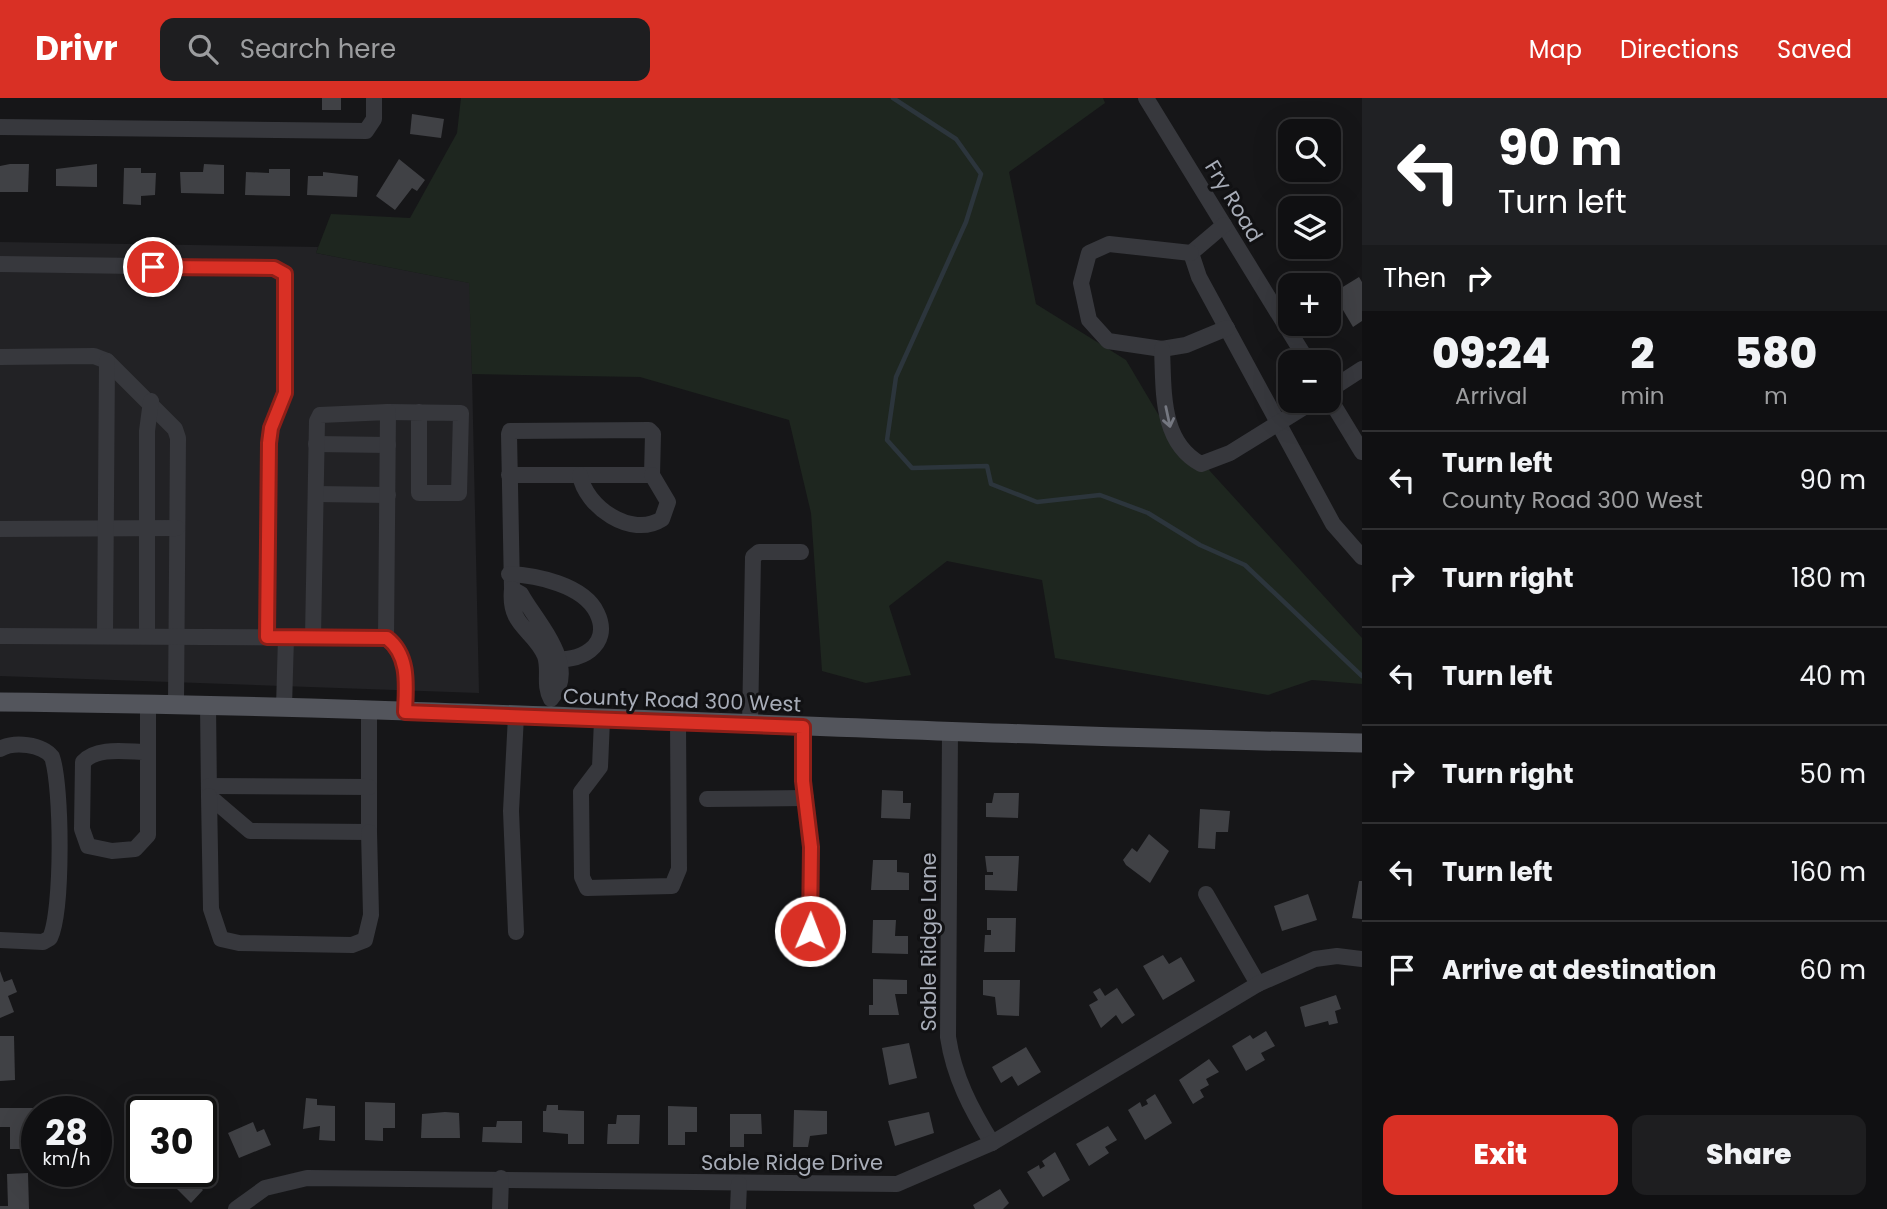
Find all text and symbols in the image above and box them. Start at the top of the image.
search box [160,18,650,81]
text: Drivr [35,25,118,72]
icon: search [184,30,222,68]
text: Search here [240,31,396,67]
text: Map [1529,33,1582,66]
text: Directions [1620,33,1739,66]
text: Saved [1777,33,1852,66]
text: 90 m [1498,114,1622,182]
map controls [1278,119,1341,413]
button: search [1278,119,1341,182]
icon: left [1383,126,1474,217]
street label: Fry Road [1198,155,1270,247]
text: Turn left [1498,179,1627,224]
button: layers [1278,196,1341,259]
pin [123,237,183,297]
icon: arrive [134,248,172,286]
icon: right [1460,259,1498,297]
text: Then [1383,260,1446,296]
button: + [1278,273,1341,336]
text: 09:24 [1432,324,1551,383]
text: 2 [1631,324,1654,383]
text: 580 [1735,324,1817,383]
button: − [1278,350,1341,413]
text: Arrival [1455,380,1527,412]
text: min [1621,380,1665,412]
text: m [1764,380,1788,412]
one-way arrow [1162,405,1176,428]
text: Turn left [1442,445,1553,481]
icon: left [1383,461,1421,499]
text: 90 m [1800,462,1866,498]
text: County Road 300 West [1442,484,1703,516]
icon: right [1383,559,1421,597]
text: Turn right [1442,560,1574,596]
text: 180 m [1791,560,1866,596]
icon: left [1383,657,1421,695]
text: Turn left [1442,658,1553,694]
text: 40 m [1800,658,1866,694]
street label: County Road 300 West [562,681,802,719]
icon: right [1383,755,1421,793]
text: Turn right [1442,756,1574,792]
text: 50 m [1800,756,1866,792]
street label: Sable Ridge Lane [914,852,943,1032]
icon: left [1383,853,1421,891]
text: Turn left [1442,854,1553,890]
text: 160 m [1791,854,1866,890]
position arrow [773,894,847,968]
icon: arrive [1383,951,1421,989]
text: Arrive at destination [1442,952,1717,988]
text: 60 m [1799,952,1866,988]
speed limit sign: 30 [126,1096,217,1187]
text: 28 [45,1108,88,1157]
button: Exit [1383,1115,1618,1195]
button: Share [1632,1115,1866,1195]
text: km/h [43,1146,90,1171]
street label: Sable Ridge Drive [701,1148,883,1177]

